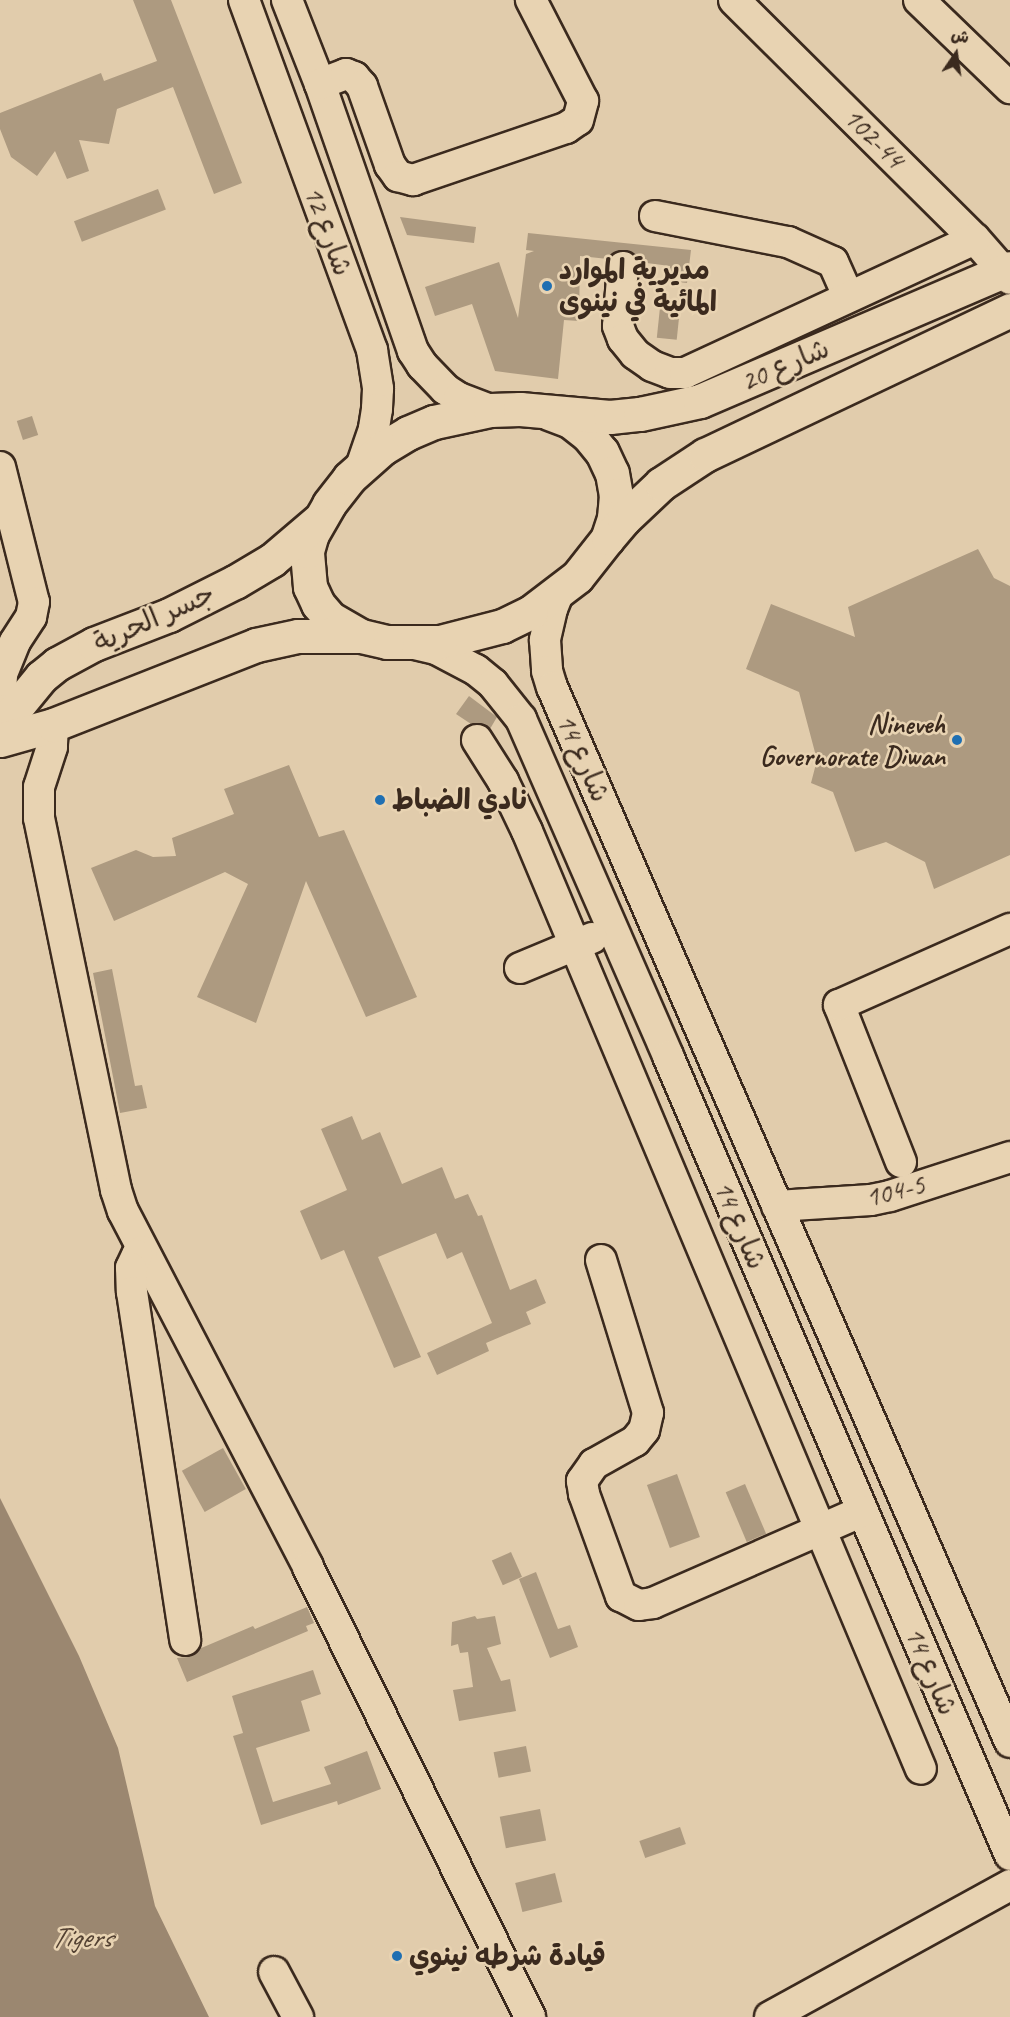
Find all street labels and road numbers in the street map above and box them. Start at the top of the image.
street label: 102-44 [837,101,911,175]
street label: شارع 12 [296,182,360,280]
street label: شارع 20 [736,331,834,399]
street label: جسر الحرية [88,576,220,660]
street label: شارع 14 [549,709,617,807]
street label: 104-5 [862,1167,928,1215]
street label: شارع 14 [706,1176,774,1274]
street label: شارع 14 [897,1622,965,1720]

